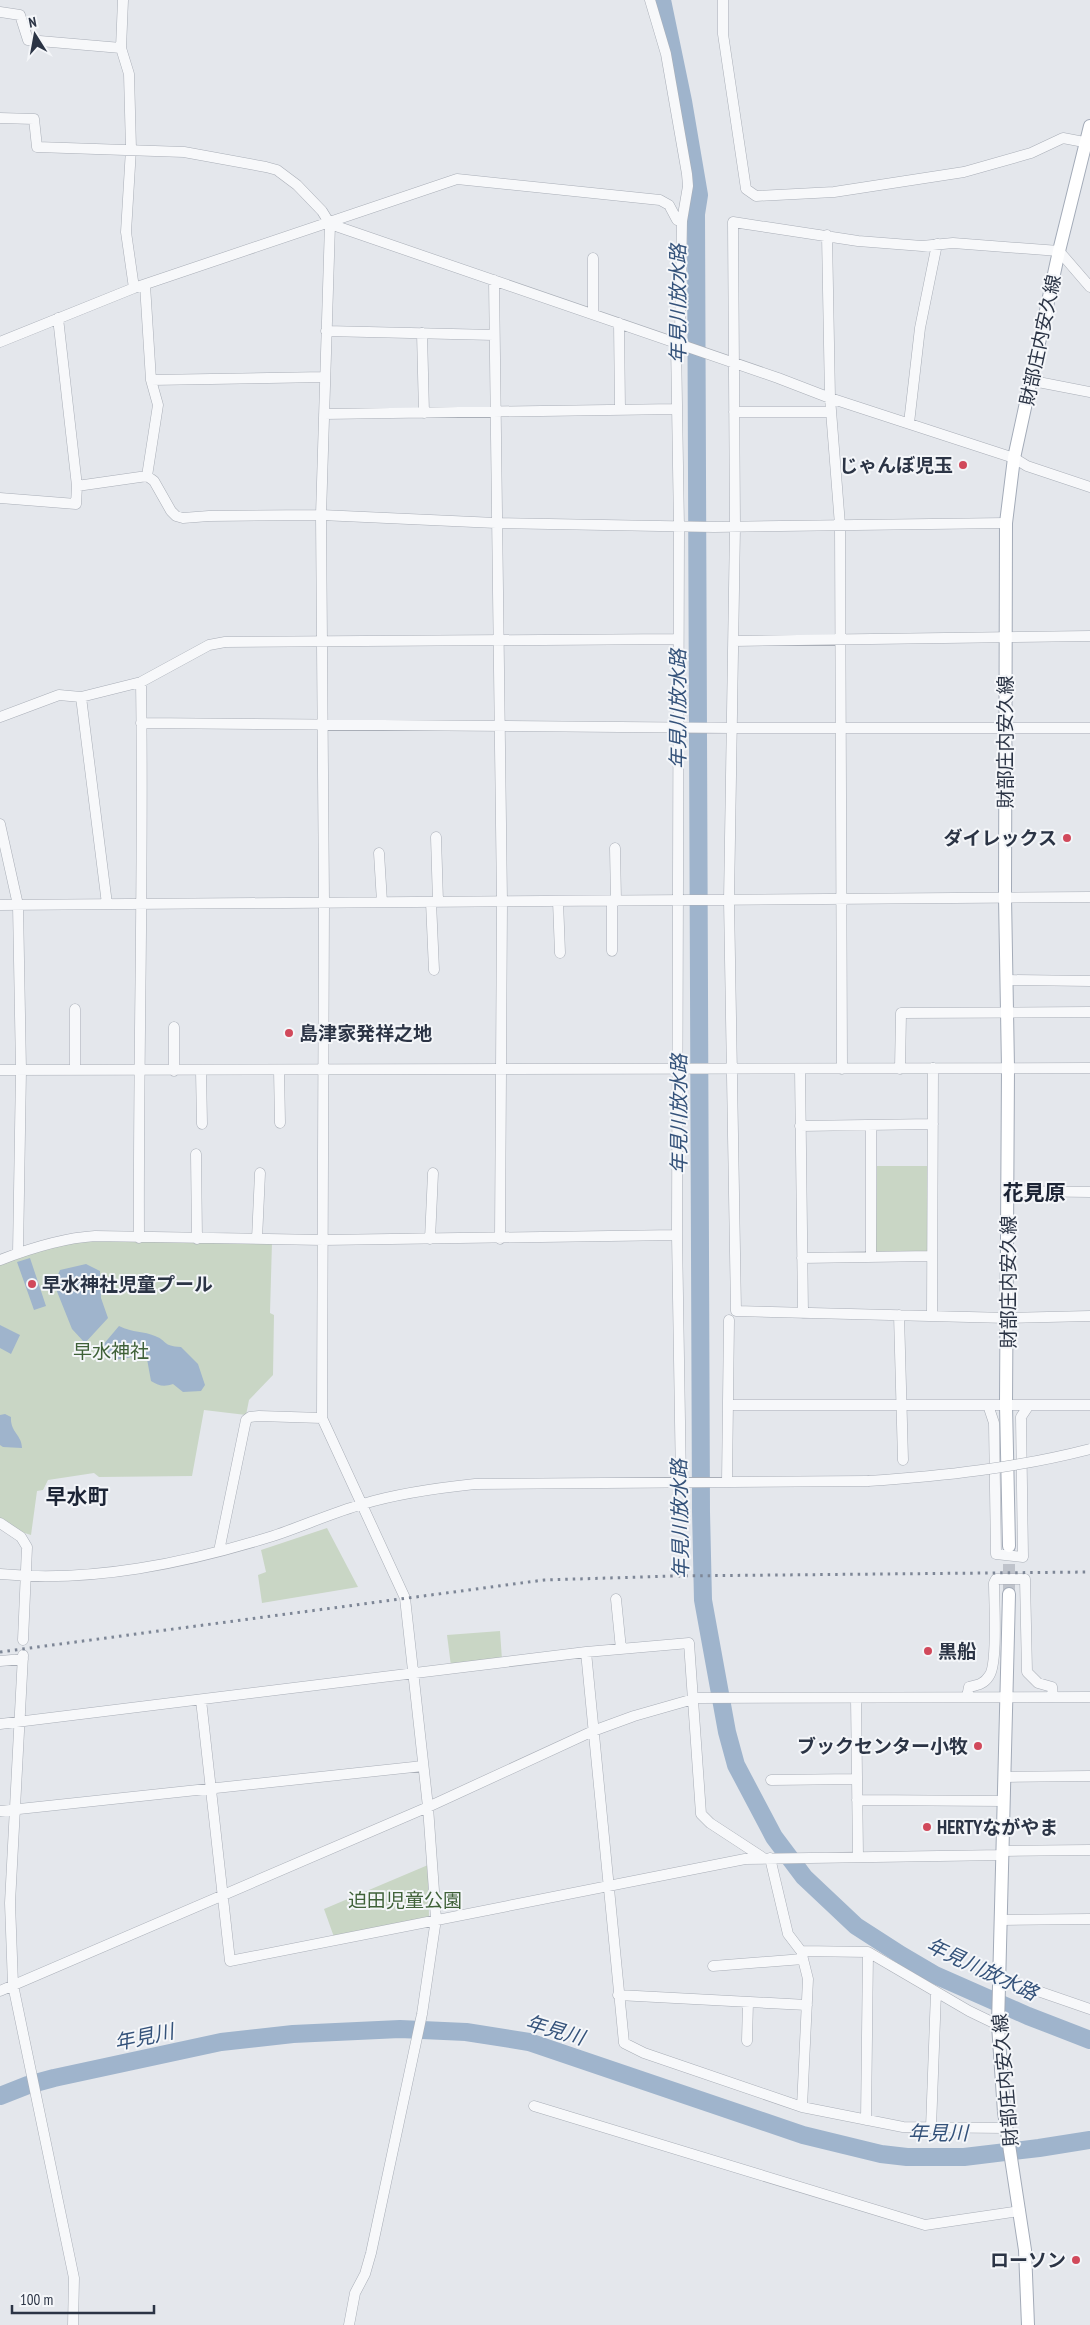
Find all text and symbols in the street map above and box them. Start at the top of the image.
north arrow [10,10,60,60]
text: N [27,13,38,32]
water label: 年見川放水路 [665,242,691,364]
street label: 財部庄内安久線 [1014,272,1066,408]
place label: じゃんぼ児玉 [839,453,953,477]
marker: じゃんぼ児玉 [957,459,969,471]
water label: 年見川放水路 [665,647,691,769]
street label: 財部庄内安久線 [993,675,1017,809]
place label: ダイレックス [944,826,1057,850]
marker: ダイレックス [1061,832,1073,844]
place label: 島津家発祥之地 [299,1021,432,1045]
marker: 島津家発祥之地 [283,1027,295,1039]
water label: 年見川放水路 [666,1052,692,1174]
district label: 花見原 [1003,1179,1066,1206]
street label: 財部庄内安久線 [996,1215,1020,1349]
place label: 早水神社児童プール [42,1272,213,1296]
marker: 早水神社児童プール [26,1278,38,1290]
park label: 早水神社 [73,1339,149,1363]
water label: 年見川放水路 [666,1457,694,1579]
district label: 早水町 [46,1483,109,1510]
place label: 黒船 [938,1639,977,1663]
marker: 黒船 [922,1645,934,1657]
place label: ブックセンター小牧 [797,1734,968,1758]
marker: ブックセンター小牧 [972,1740,984,1752]
place label: HERTYながやま [937,1815,1058,1839]
marker: HERTYながやま [921,1821,933,1833]
park label: 迫田児童公園 [348,1888,462,1912]
water label: 年見川放水路 [922,1932,1044,2007]
water label: 年見川 [523,2009,589,2051]
street label: 財部庄内安久線 [987,2013,1023,2147]
water label: 年見川 [112,2018,178,2056]
water label: 年見川 [908,2120,970,2146]
place label: ローソン [990,2248,1066,2272]
marker: ローソン [1070,2254,1082,2266]
scale bar [12,2282,155,2314]
text: 100 m [20,2290,53,2309]

